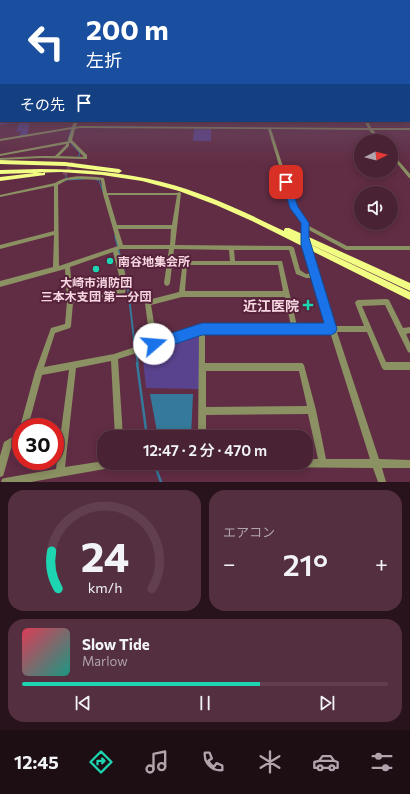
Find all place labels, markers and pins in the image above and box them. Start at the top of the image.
pin [269,165,303,199]
place label: 南谷地集会所 [118,254,190,268]
marker: 南谷地集会所 [105,256,115,266]
marker: 大崎市消防団 三本木支団 第一分団 [91,264,101,274]
place label: 大崎市消防団 三本木支団 第一分団 [41,275,151,303]
place label: 近江医院 [243,297,299,314]
marker: 近江医院 [302,299,314,311]

